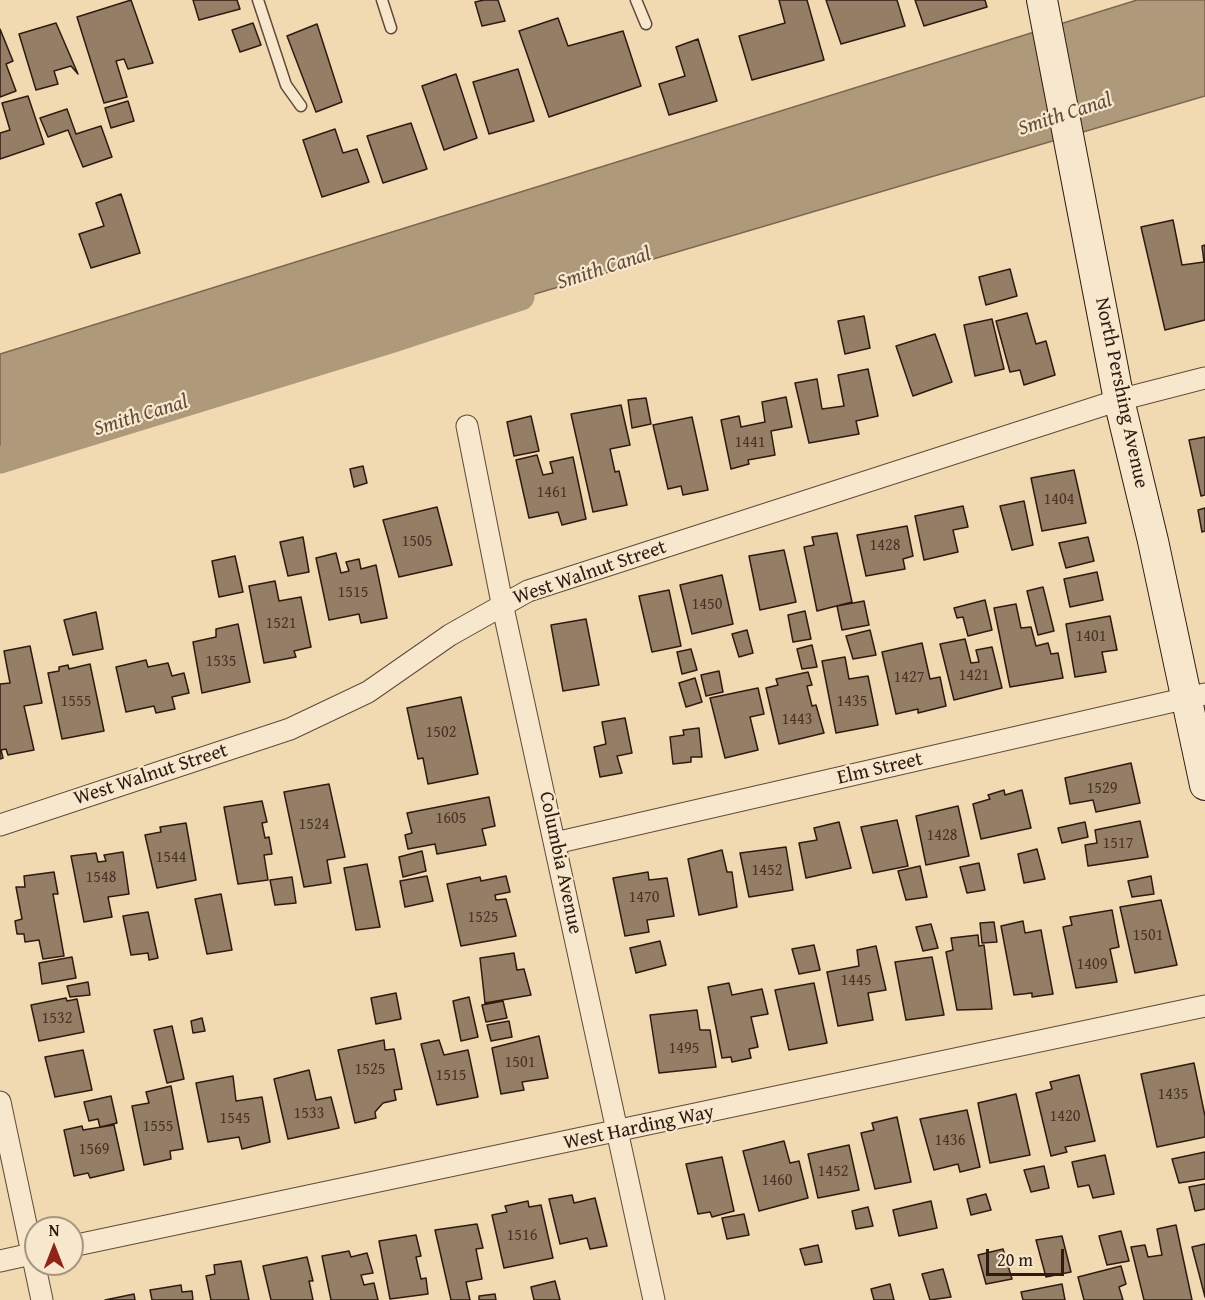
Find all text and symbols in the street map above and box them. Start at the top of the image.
water label: Smith Canal [1015,88,1115,142]
water label: Smith Canal [554,242,654,296]
street label: North Pershing Avenue [1089,295,1153,491]
water label: Smith Canal [91,390,191,442]
house number: 1441 [735,433,765,453]
house number: 1461 [537,483,567,503]
house number: 1404 [1044,490,1074,510]
house number: 1505 [402,532,432,552]
street label: West Walnut Street [510,536,670,610]
house number: 1428 [870,536,900,556]
house number: 1515 [338,583,368,603]
house number: 1450 [692,595,722,615]
house number: 1521 [266,614,296,634]
house number: 1401 [1076,627,1106,647]
house number: 1535 [206,652,236,672]
house number: 1421 [959,666,989,686]
house number: 1427 [894,668,924,688]
house number: 1555 [61,692,91,712]
house number: 1435 [837,692,867,712]
house number: 1443 [782,710,812,730]
house number: 1502 [426,723,456,743]
street label: West Walnut Street [71,739,231,811]
street label: Elm Street [835,748,925,790]
house number: 1529 [1087,779,1117,799]
street label: Columbia Avenue [533,790,587,936]
house number: 1605 [436,809,466,829]
house number: 1524 [299,815,329,835]
house number: 1428 [927,826,957,846]
house number: 1517 [1103,834,1133,854]
house number: 1544 [156,848,186,868]
house number: 1452 [752,861,782,881]
house number: 1548 [86,868,116,888]
house number: 1470 [629,888,659,908]
house number: 1525 [468,908,498,928]
house number: 1501 [1133,926,1163,946]
house number: 1409 [1077,955,1107,975]
house number: 1445 [841,971,871,991]
house number: 1532 [42,1009,72,1029]
house number: 1495 [669,1039,699,1059]
house number: 1501 [505,1053,535,1073]
house number: 1525 [355,1060,385,1080]
house number: 1515 [436,1066,466,1086]
house number: 1435 [1158,1085,1188,1105]
street label: West Harding Way [562,1100,716,1156]
house number: 1533 [294,1104,324,1124]
house number: 1420 [1050,1107,1080,1127]
house number: 1545 [220,1109,250,1129]
house number: 1555 [143,1117,173,1137]
house number: 1436 [935,1131,965,1151]
house number: 1569 [79,1140,109,1160]
house number: 1452 [818,1162,848,1182]
house number: 1460 [762,1171,792,1191]
north arrow [24,1216,84,1276]
text: N [49,1218,59,1242]
house number: 1516 [507,1226,537,1246]
scale bar [989,1237,1067,1275]
text: 20 m [997,1246,1033,1273]

